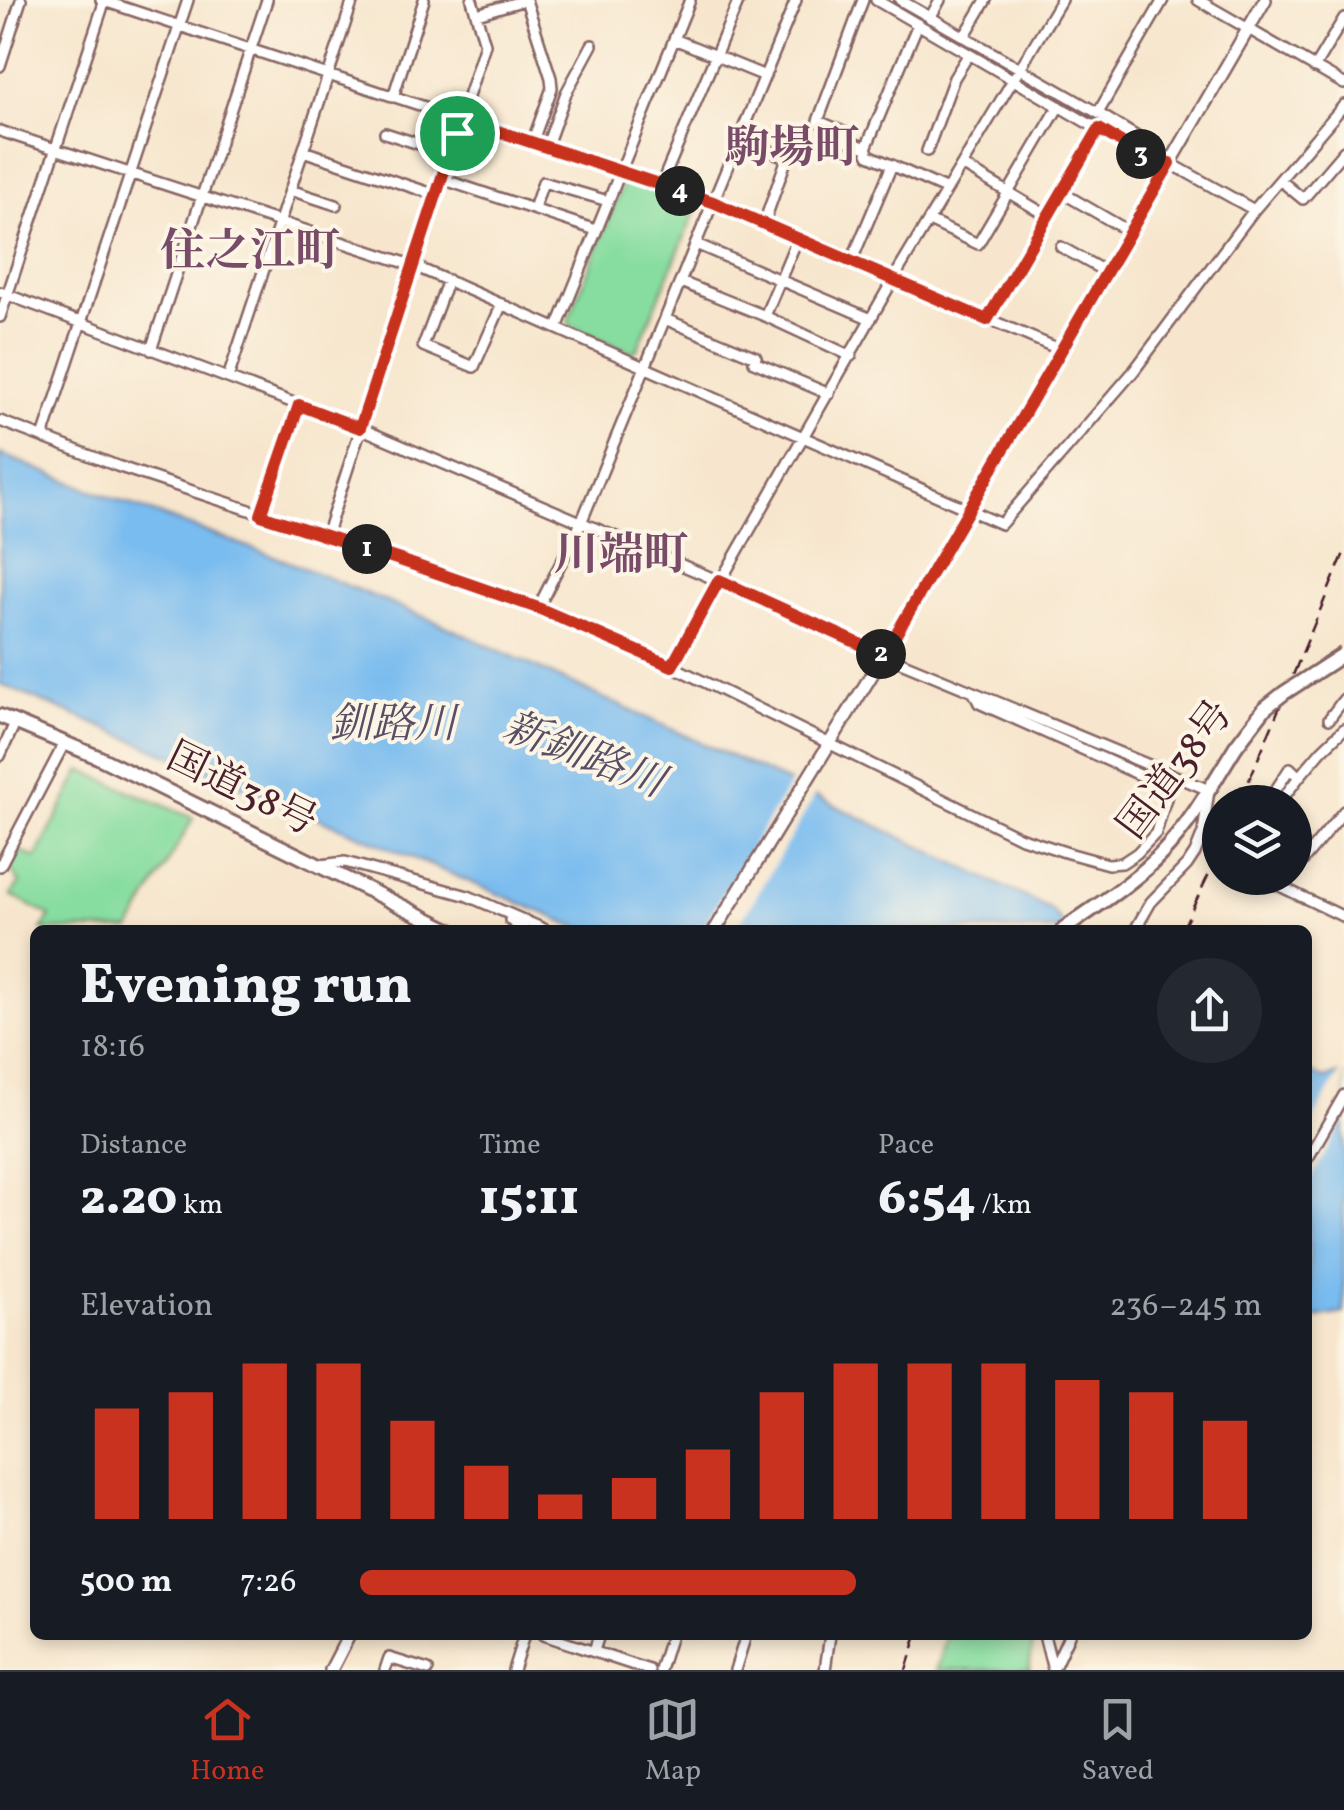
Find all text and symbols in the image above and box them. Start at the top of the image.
pin [415,91,500,176]
icon: arrive [430,106,485,161]
district label: 駒場町 [724,119,860,182]
pin: 3 [1116,129,1166,179]
text: 3 [1134,134,1148,173]
pin: 4 [655,166,705,216]
text: 4 [672,171,688,210]
district label: 住之江町 [160,222,340,285]
pin: 1 [342,524,392,574]
district label: 川端町 [553,526,689,589]
text: 1 [361,529,373,568]
pin: 2 [856,629,906,679]
text: 2 [874,634,888,673]
street label: 国道38号 [1106,690,1248,852]
water label: 釧路川 [330,697,460,756]
water label: 新釧路川 [494,699,676,816]
street label: 国道38号 [156,731,326,851]
map controls [1202,785,1312,895]
button: layers [1202,785,1312,895]
text: Evening run [80,950,412,1026]
button: share [1157,958,1262,1063]
text: 18:16 [80,1026,145,1070]
text: Distance [80,1126,187,1165]
text: Time [479,1126,540,1165]
text: Pace [878,1126,934,1165]
text: 2.20 [80,1165,177,1235]
text: 15:11 [479,1165,579,1235]
text: 6:54 [878,1165,976,1235]
text: km [177,1186,223,1225]
text: /km [976,1186,1032,1225]
text: Elevation [80,1285,213,1329]
text: 236–245 m [1110,1285,1262,1329]
text: 500 m [80,1561,172,1605]
text: 7:26 [240,1561,296,1605]
tab: Home [190,1692,264,1791]
tab: Map [645,1692,701,1791]
tab: Saved [1082,1692,1154,1791]

